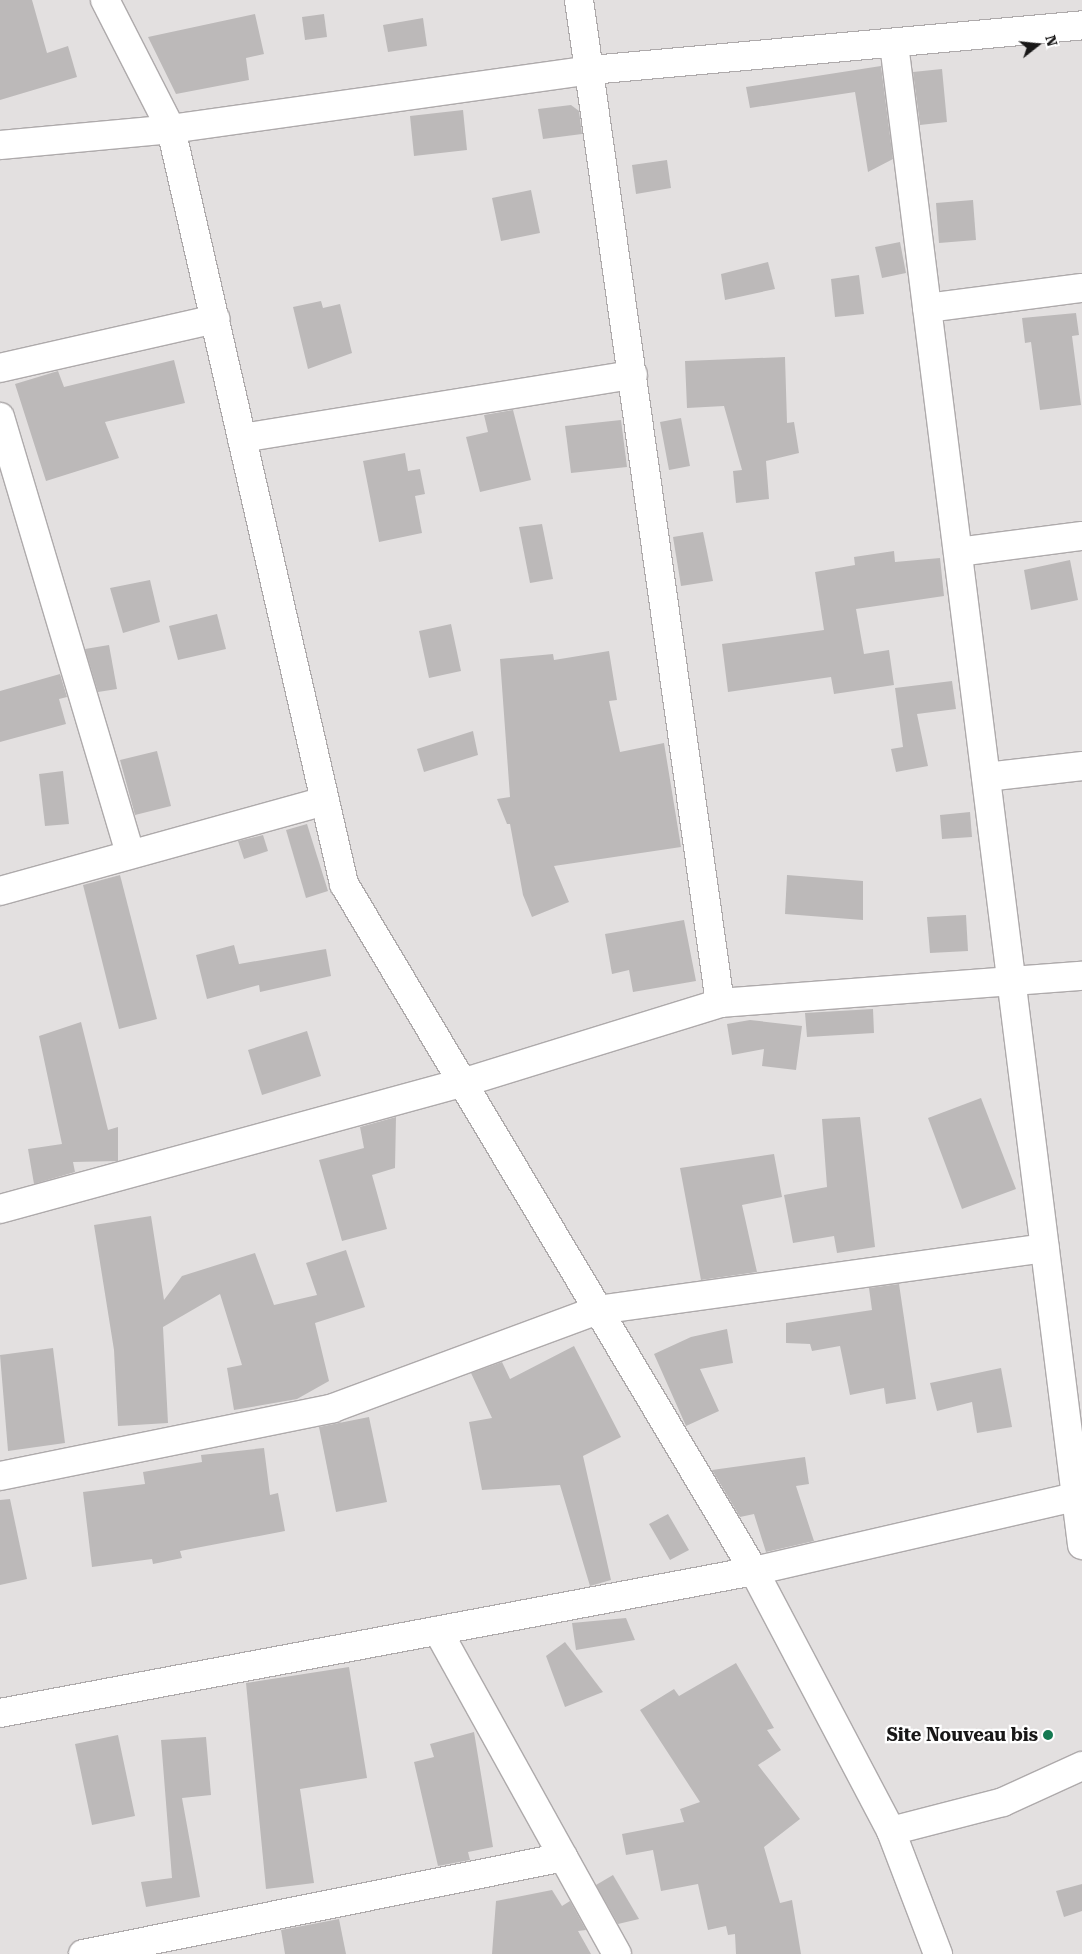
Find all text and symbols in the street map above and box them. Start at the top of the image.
north arrow [1012,20,1062,70]
text: N [1042,33,1061,48]
place label: Site Nouveau bis [886,1724,1038,1746]
marker: Site Nouveau bis [1042,1729,1054,1741]

